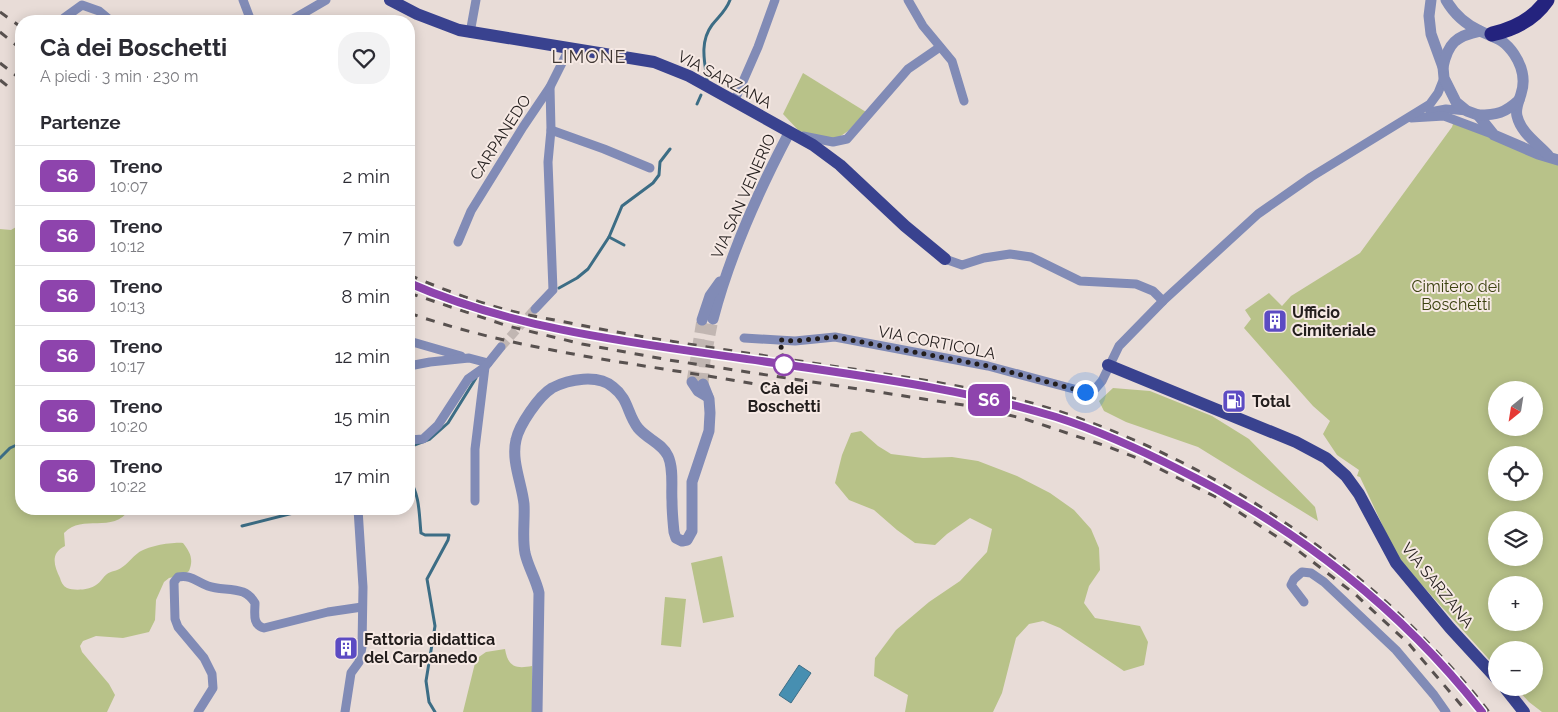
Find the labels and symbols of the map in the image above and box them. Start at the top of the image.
district label: LIMONE [551,46,627,67]
street label: VIA SARZANA [674,47,775,112]
street label: CARPANEDO [466,91,535,183]
street label: VIA SAN VENERIO [707,131,780,262]
park label: Cimitero dei Boschetti [1411,277,1501,314]
place label: Ufficio Cimiteriale [1292,303,1376,340]
building icon: Ufficio Cimiteriale [1262,308,1288,334]
street label: VIA CORTICOLA [877,322,997,363]
marker: Cà dei Boschetti [773,354,795,376]
place label: Cà dei Boschetti [747,379,821,416]
your location [1073,380,1098,405]
north arrow [1488,381,1542,436]
line badge: S6 [966,384,1012,416]
fuel station icon: Total [1221,388,1247,414]
place label: Total [1252,392,1291,411]
street label: VIA SARZANA [1397,539,1478,632]
place label: Fattoria didattica del Carpanedo [364,630,495,667]
building icon: Fattoria didattica del Carpanedo [333,635,359,661]

